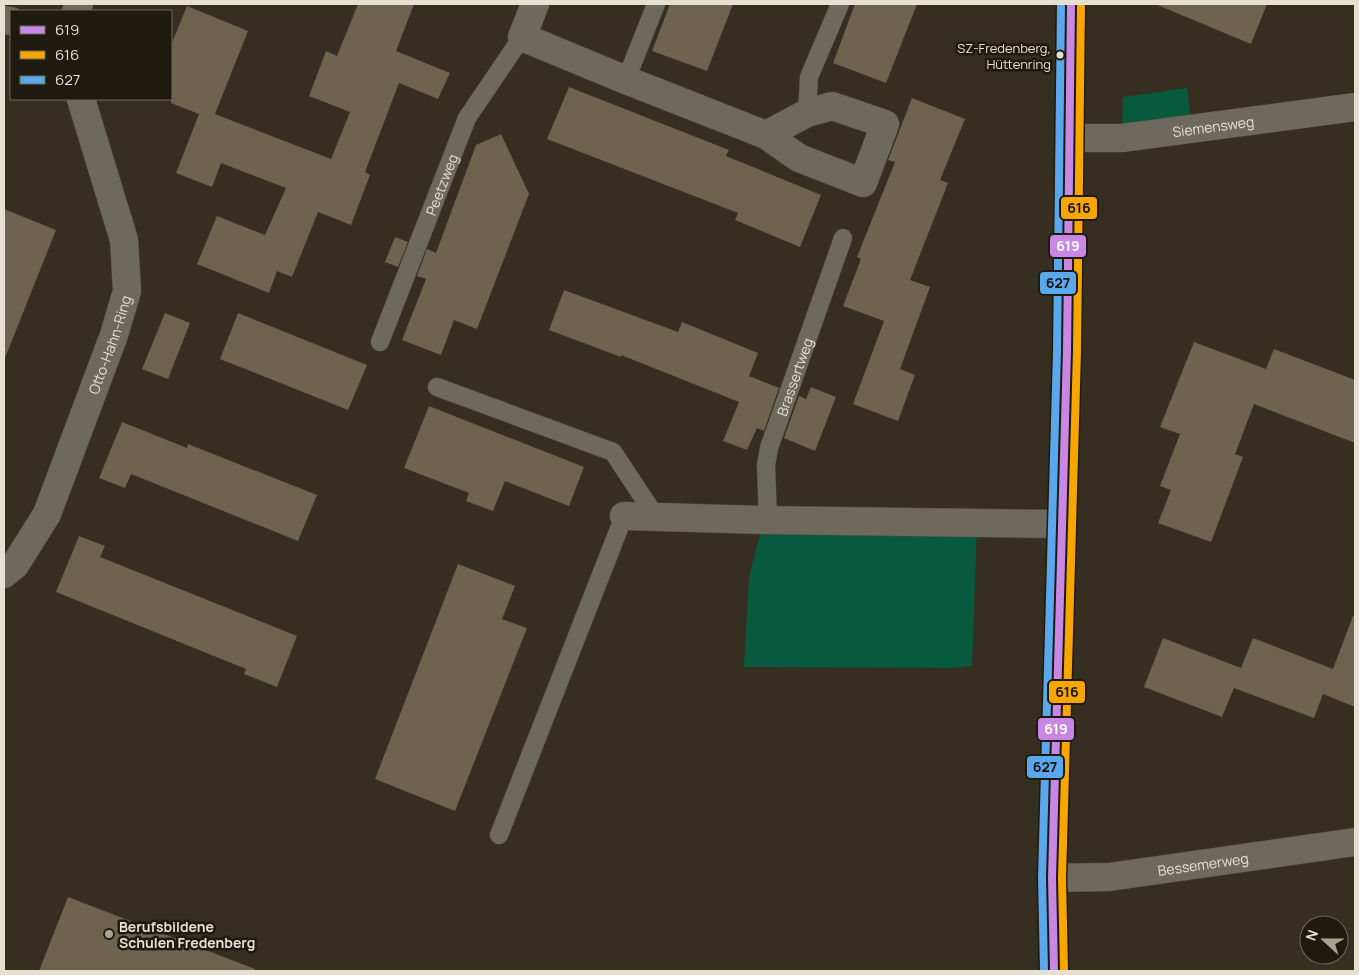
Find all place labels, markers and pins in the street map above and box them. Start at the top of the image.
place label: SZ-Fredenberg, Hüttenring [957,39,1051,73]
marker: SZ-Fredenberg, Hüttenring [1055,50,1065,60]
place label: Berufsbildene Schulen Fredenberg [119,917,255,952]
marker: Berufsbildene Schulen Fredenberg [103,928,115,940]

